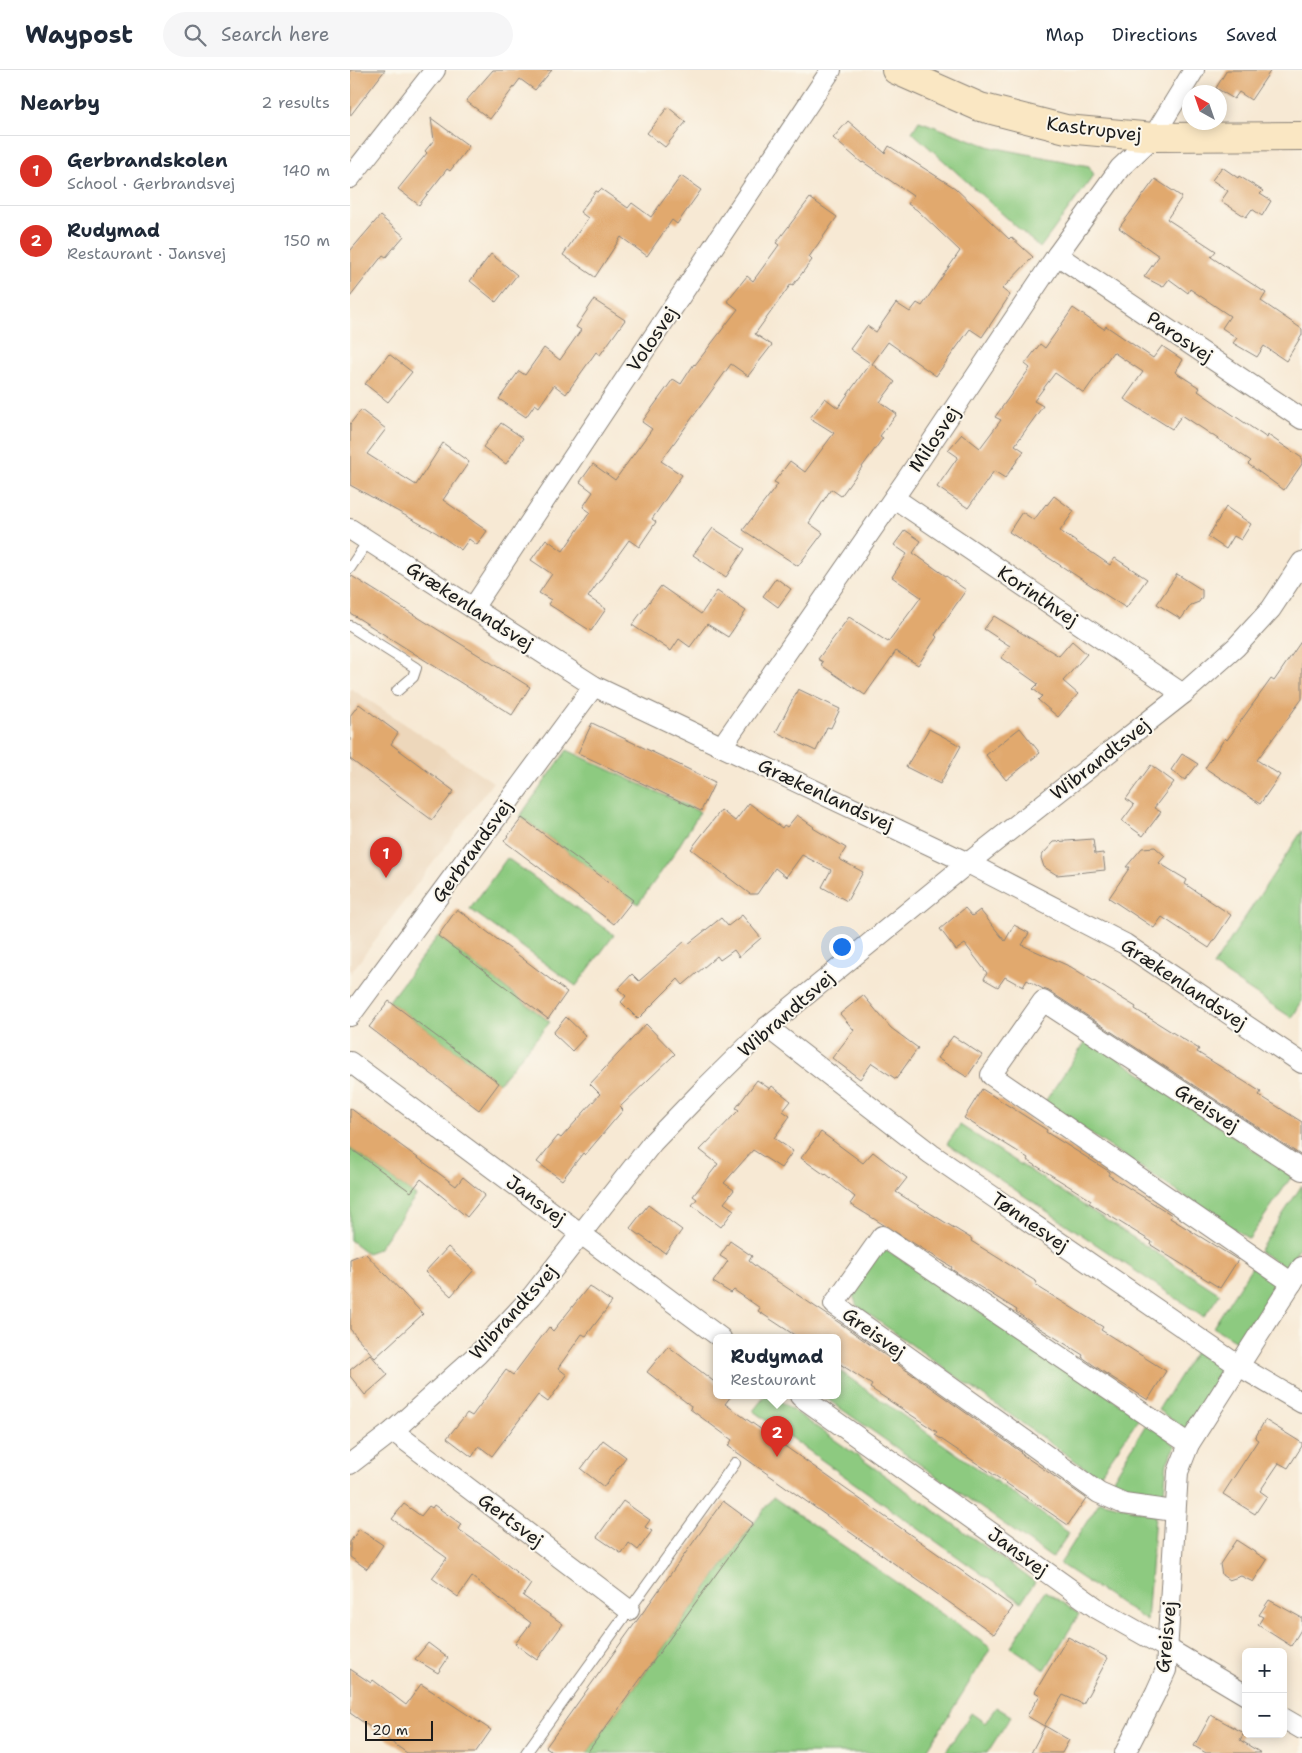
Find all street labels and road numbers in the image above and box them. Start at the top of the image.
street label: Kastrupvej [1045,111,1143,147]
street label: Volosvej [621,301,683,377]
street label: Parosvej [1142,306,1218,368]
street label: Milosvej [903,401,965,477]
street label: Grækenlandsvej [402,555,538,657]
street label: Korinthvej [993,560,1083,632]
street label: Wibrandtsvej [1045,712,1155,806]
street label: Grækenlandsvej [754,753,898,837]
street label: Gerbrandsvej [426,794,518,908]
street label: Grækenlandsvej [1116,933,1252,1035]
street label: Wibrandtsvej [732,965,840,1063]
street label: Greisvej [1170,1078,1244,1138]
street label: Jansvej [501,1169,571,1231]
street label: Tønnesvej [986,1186,1074,1258]
street label: Wibrandtsvej [464,1259,562,1365]
street label: Greisvej [837,1302,911,1364]
street label: Gertsvej [473,1487,549,1553]
street label: Jansvej [983,1522,1053,1582]
street label: Greisvej [1150,1600,1182,1674]

